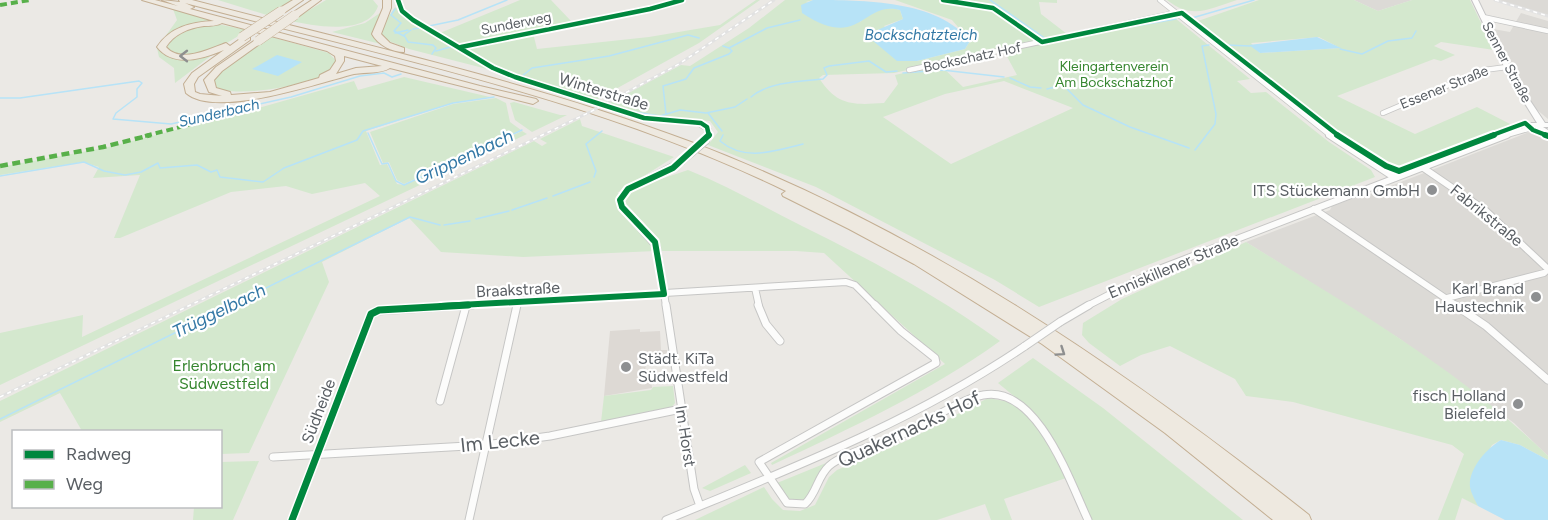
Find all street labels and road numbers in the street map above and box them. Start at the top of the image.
street label: Sunderweg [479,8,553,39]
street label: Senner Straße [1478,19,1535,106]
street label: Bockschatz Hof [922,39,1023,76]
street label: Essener Straße [1397,62,1491,113]
street label: Winterstraße [557,69,651,114]
street label: Fabrikstraße [1447,180,1527,251]
street label: Enniskillener Straße [1105,230,1242,303]
street label: Braakstraße [476,278,561,301]
street label: Südheide [297,376,340,446]
street label: Quakernacks Hof [834,385,985,472]
street label: Im Horst [671,404,700,468]
street label: Im Lecke [459,425,541,457]

